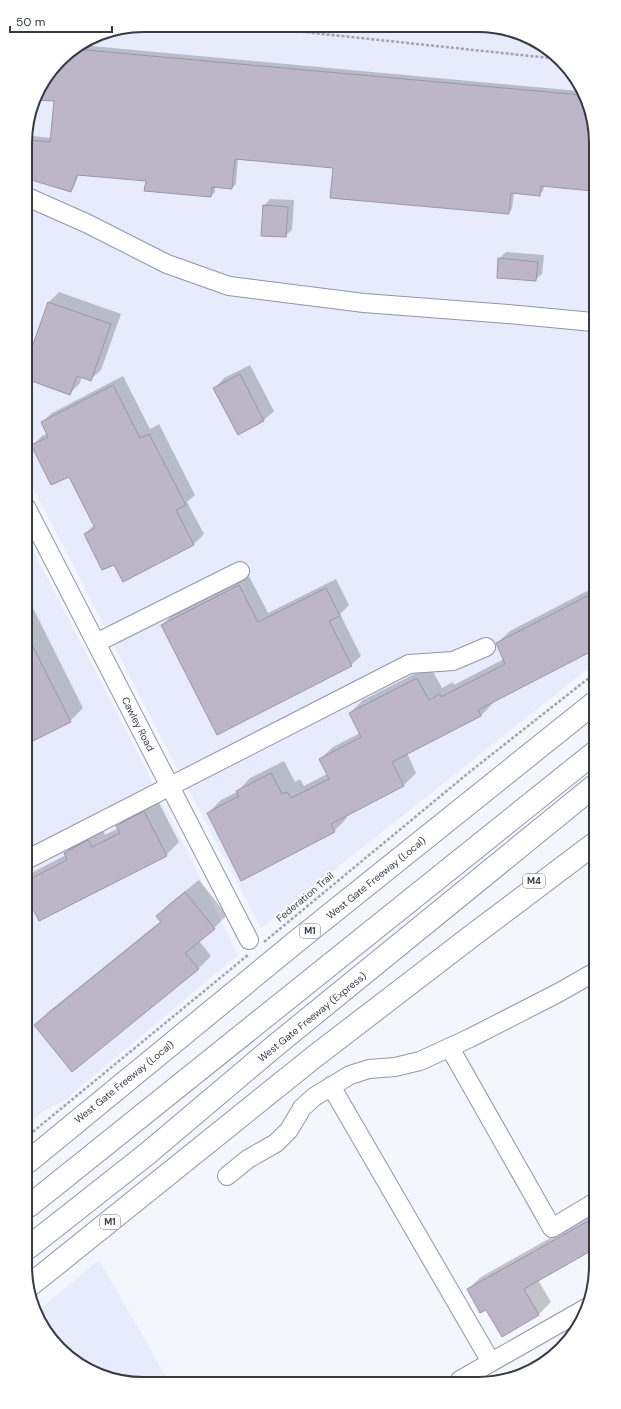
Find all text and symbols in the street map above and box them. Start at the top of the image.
scale bar [10,8,112,34]
text: 50 m [16,14,45,30]
street label: Cawley Road [119,695,157,753]
street label: West Gate Freeway (Local) [324,834,428,922]
street label: Federation Trail [274,869,336,925]
road number: M4 [523,874,545,888]
road number: M1 [300,924,320,938]
street label: West Gate Freeway (Express) [255,969,369,1065]
street label: West Gate Freeway (Local) [72,1038,176,1126]
road number: M1 [100,1215,120,1229]

